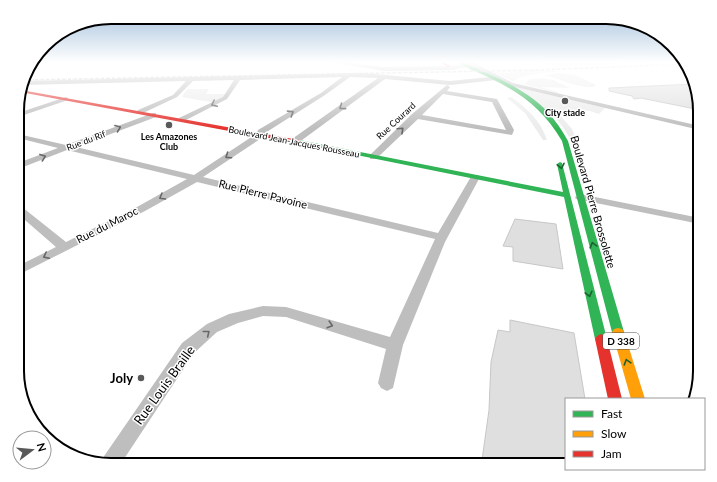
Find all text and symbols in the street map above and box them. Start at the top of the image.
marker: City stade [560,96,570,106]
one-way arrow [211,99,219,107]
street label: Rue Courard [374,100,417,141]
one-way arrow [339,102,346,110]
place label: City stade [545,107,585,118]
one-way arrow [287,111,294,118]
marker: Les Amazones Club [164,120,174,130]
street label: Boulevard Jean-Jacques Rousseau [228,123,361,160]
one-way arrow [114,125,121,133]
one-way arrow [396,127,404,135]
street label: Rue du Rif [65,128,108,153]
place label: Les Amazones Club [141,131,197,152]
street label: Boulevard Pierre Brossolette [568,134,619,270]
one-way arrow [225,151,232,158]
one-way arrow [40,153,47,161]
one-way arrow [556,163,564,169]
street label: Rue Pierre Pavoine [217,176,309,211]
one-way arrow [159,192,166,199]
street label: Rue du Maroc [74,203,140,246]
one-way arrow [590,242,598,248]
one-way arrow [43,252,50,259]
one-way arrow [585,291,593,297]
one-way arrow [326,320,333,329]
one-way arrow [202,330,209,337]
road number: D 338 [603,333,639,349]
street label: Rue Louis Braille [130,342,198,428]
one-way arrow [623,358,632,365]
place label: Joly [110,370,133,386]
marker: Joly [136,373,146,383]
legend [565,398,705,470]
text: Fast [601,406,623,421]
text: Slow [601,426,627,441]
north arrow [12,430,52,470]
text: N [35,441,50,453]
text: Jam [601,446,622,461]

